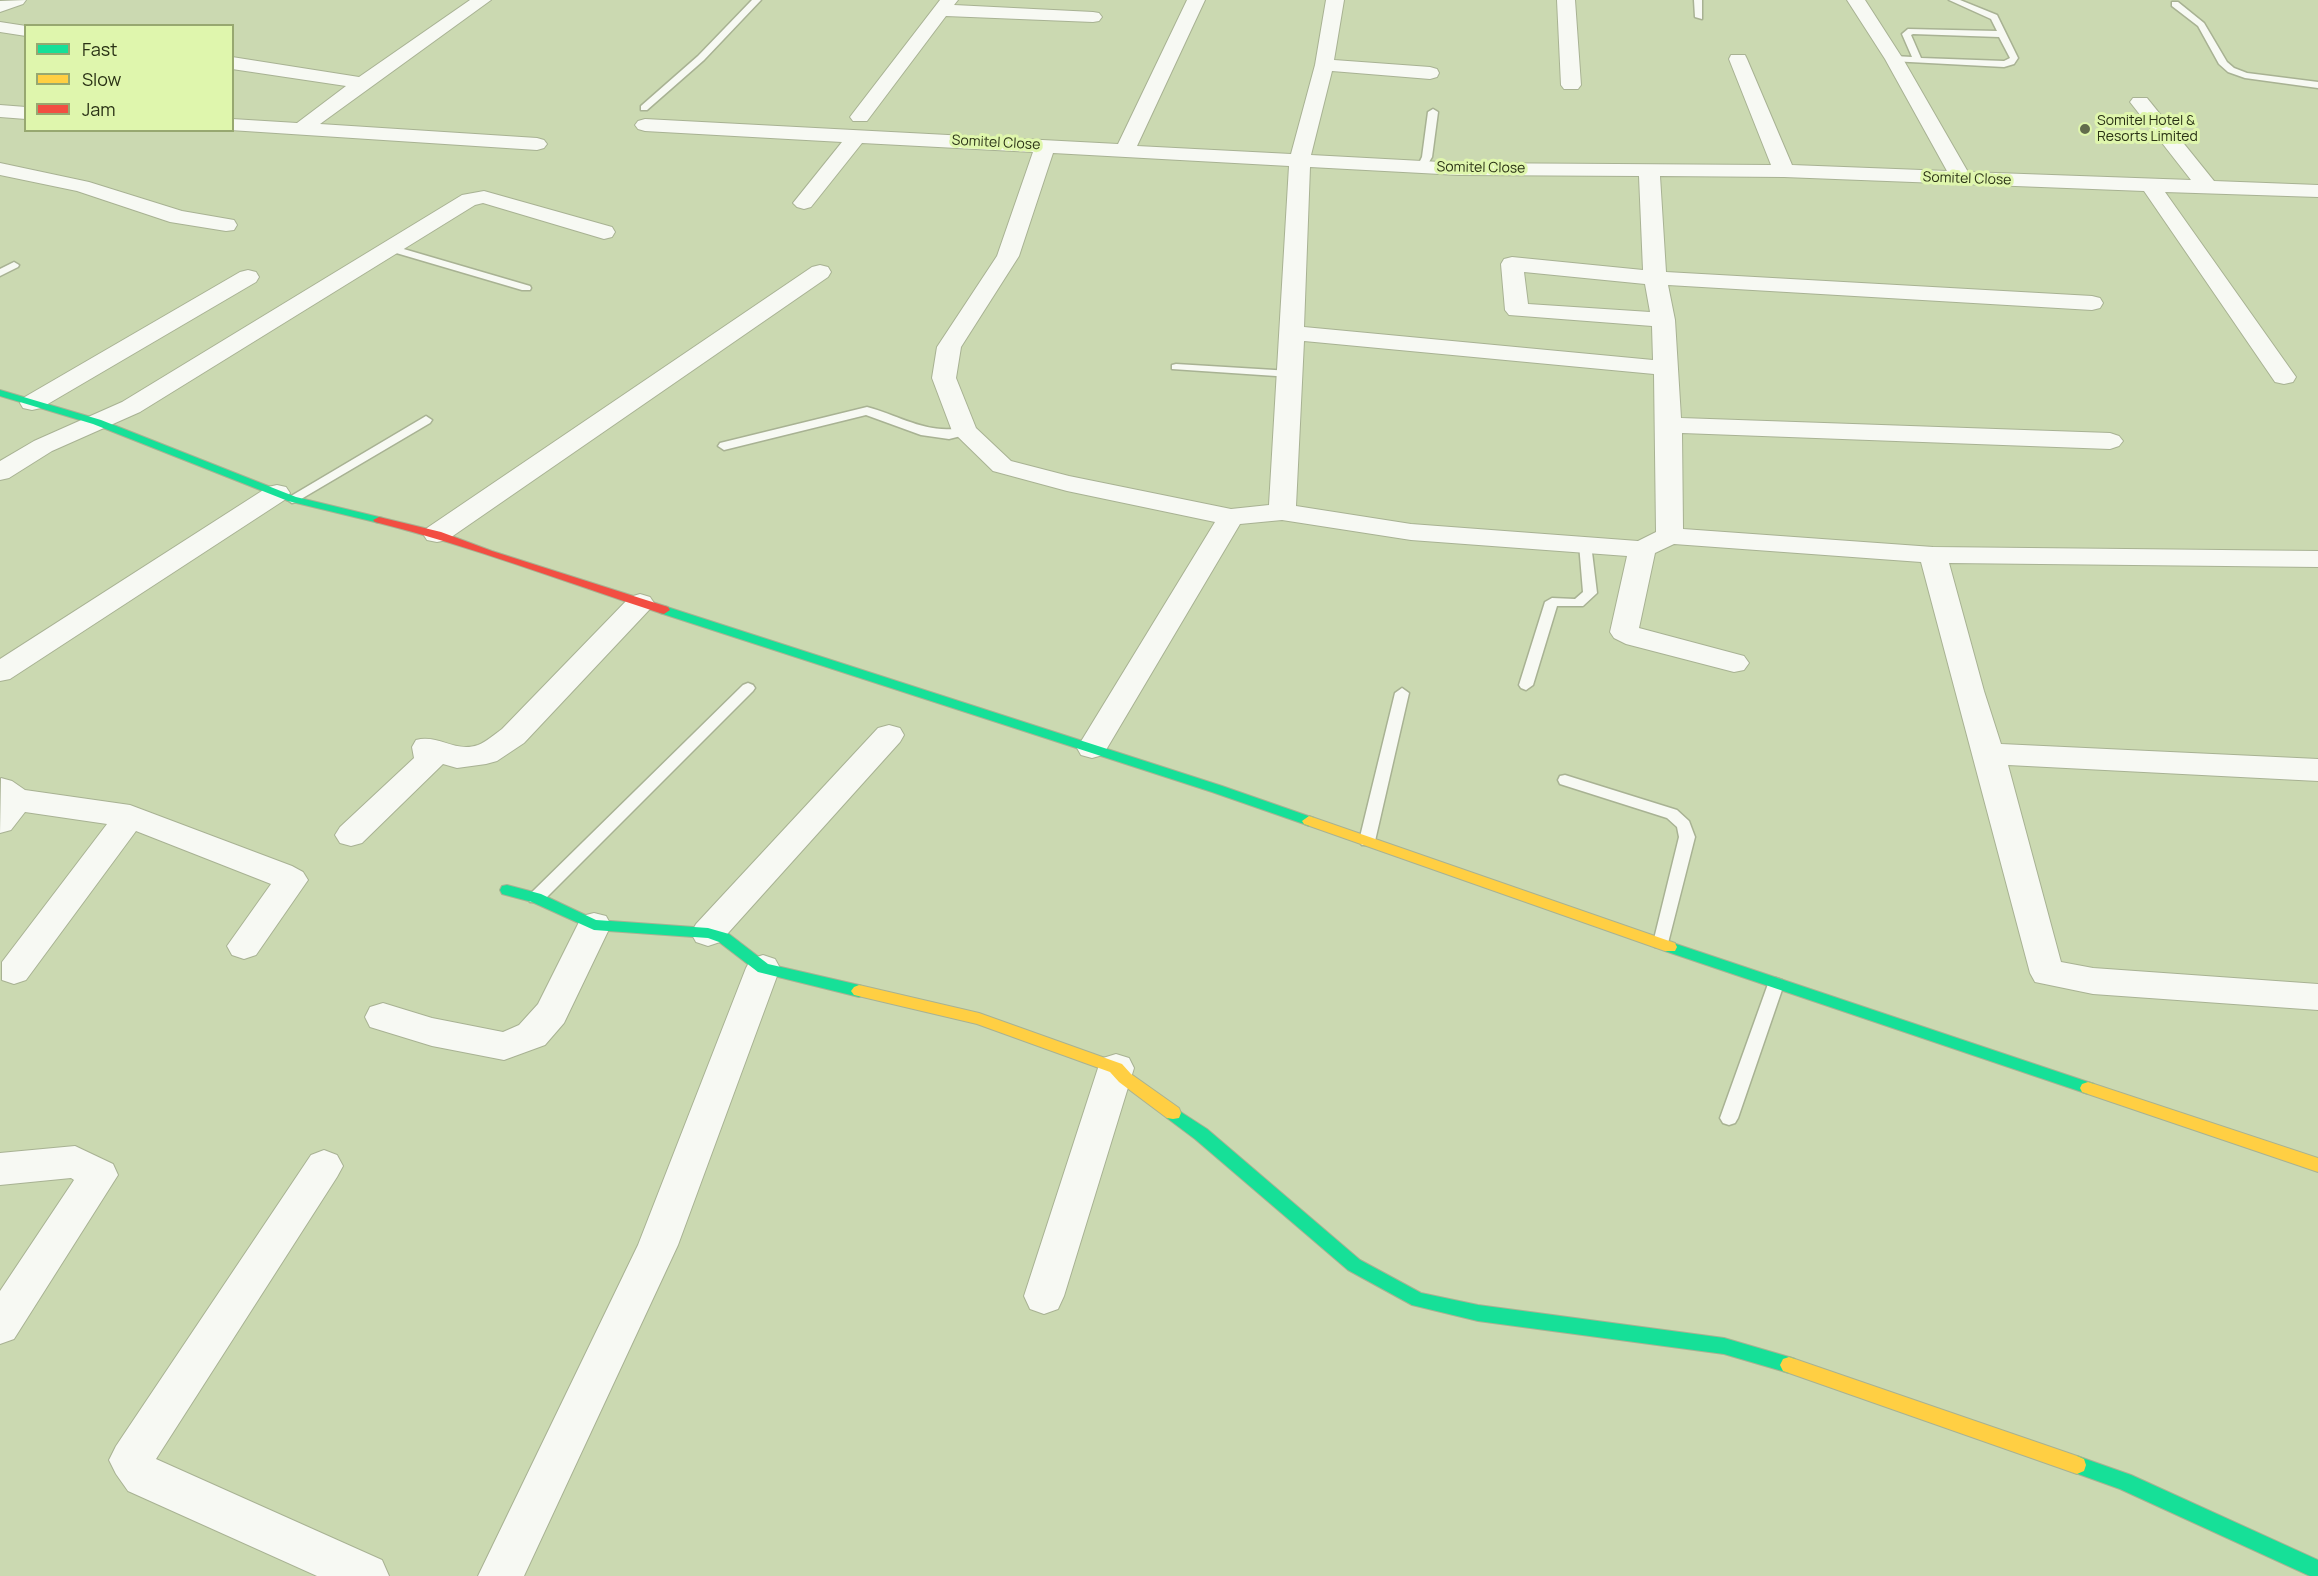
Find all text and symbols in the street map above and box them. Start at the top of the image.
legend [24,24,234,132]
text: Fast [82,37,117,61]
text: Slow [82,67,121,91]
text: Jam [82,97,116,121]
place label: Somitel Hotel & Resorts Limited [2097,113,2198,146]
marker: Somitel Hotel & Resorts Limited [2078,122,2092,136]
street label: Somitel Close [951,132,1041,154]
street label: Somitel Close [1437,159,1525,177]
street label: Somitel Close [1922,169,2012,189]

